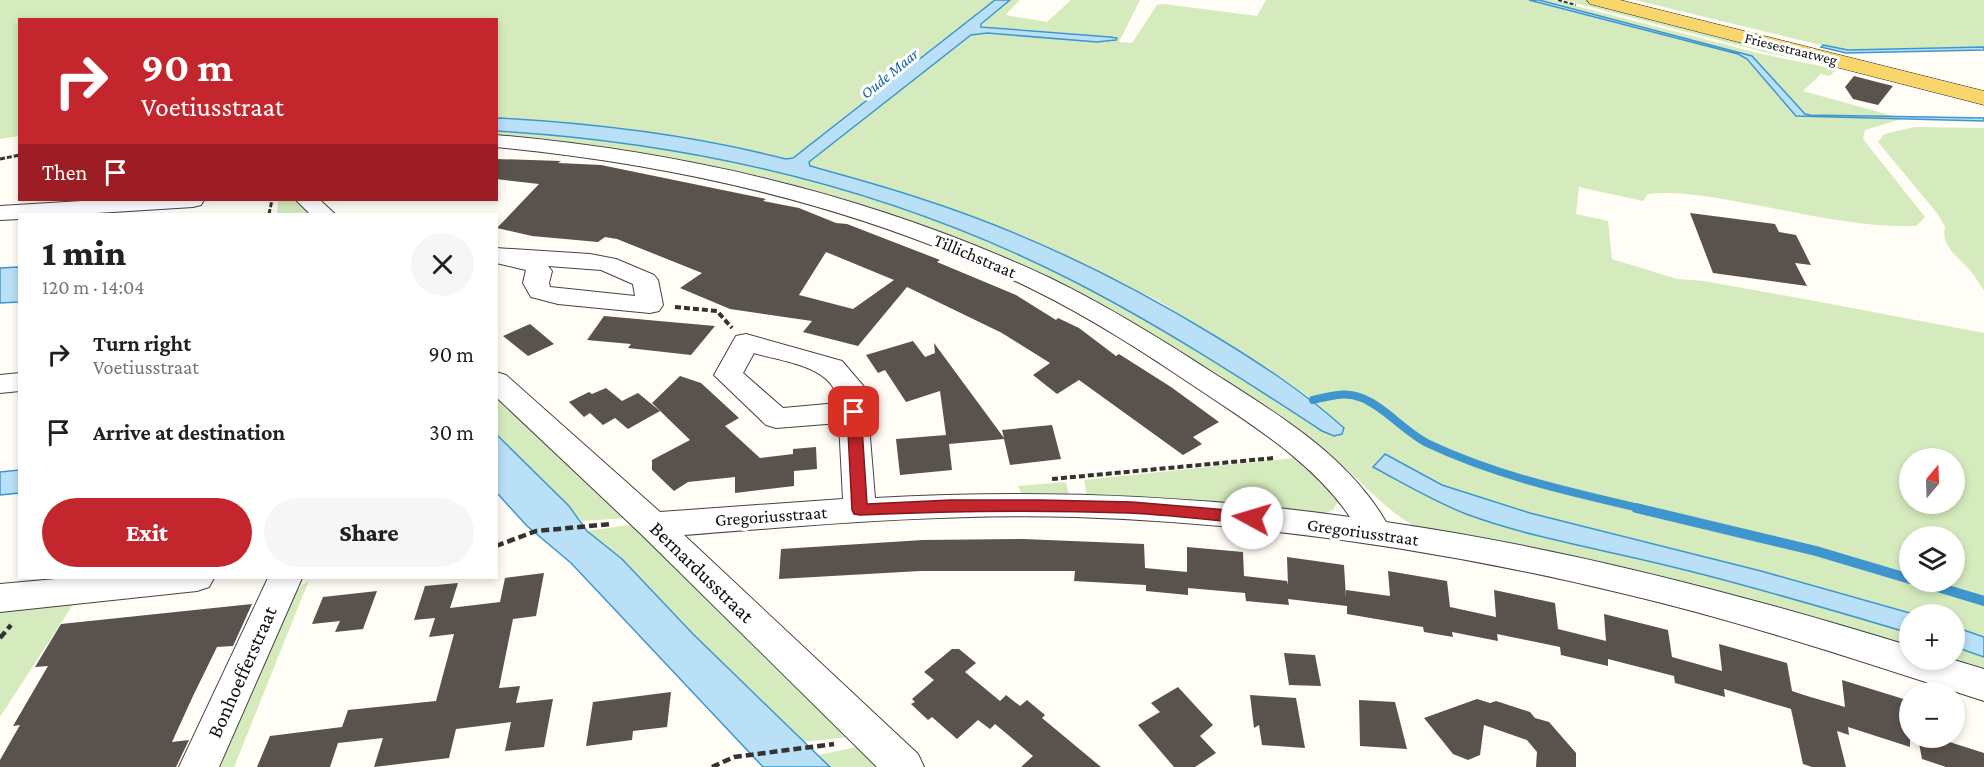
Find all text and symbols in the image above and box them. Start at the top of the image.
street label: Friesestraatweg [1743,30,1839,69]
icon: right [42,42,120,120]
text: 90 m [141,43,233,90]
water label: Oude Maar [857,45,922,102]
text: Voetiusstraat [141,92,284,122]
icon: arrive [99,156,132,189]
text: Then [42,160,87,185]
street label: Tillichstraat [931,230,1020,283]
text: 1 min [42,233,126,273]
button: close [411,233,474,296]
text: 120 m · 14:04 [42,276,145,298]
text: Turn right [93,331,191,356]
icon: right [42,338,75,371]
text: 90 m [429,342,474,367]
text: Voetiusstraat [93,356,199,378]
pin [828,386,879,437]
icon: arrive [837,395,870,428]
icon: arrive [42,416,75,449]
text: Arrive at destination [93,420,285,445]
text: 30 m [429,420,474,445]
north arrow [1899,448,1965,514]
map controls [1899,448,1965,748]
position arrow [1220,486,1284,550]
button: Exit [42,498,252,567]
button: Share [264,498,474,567]
street label: Gregoriusstraat [714,502,829,530]
street label: Gregoriusstraat [1306,514,1421,550]
street label: Bernardusstraat [645,516,760,628]
button: layers [1899,526,1965,592]
street label: Bonhoefferstraat [202,601,282,742]
button: + [1899,604,1965,670]
button: − [1899,682,1965,748]

